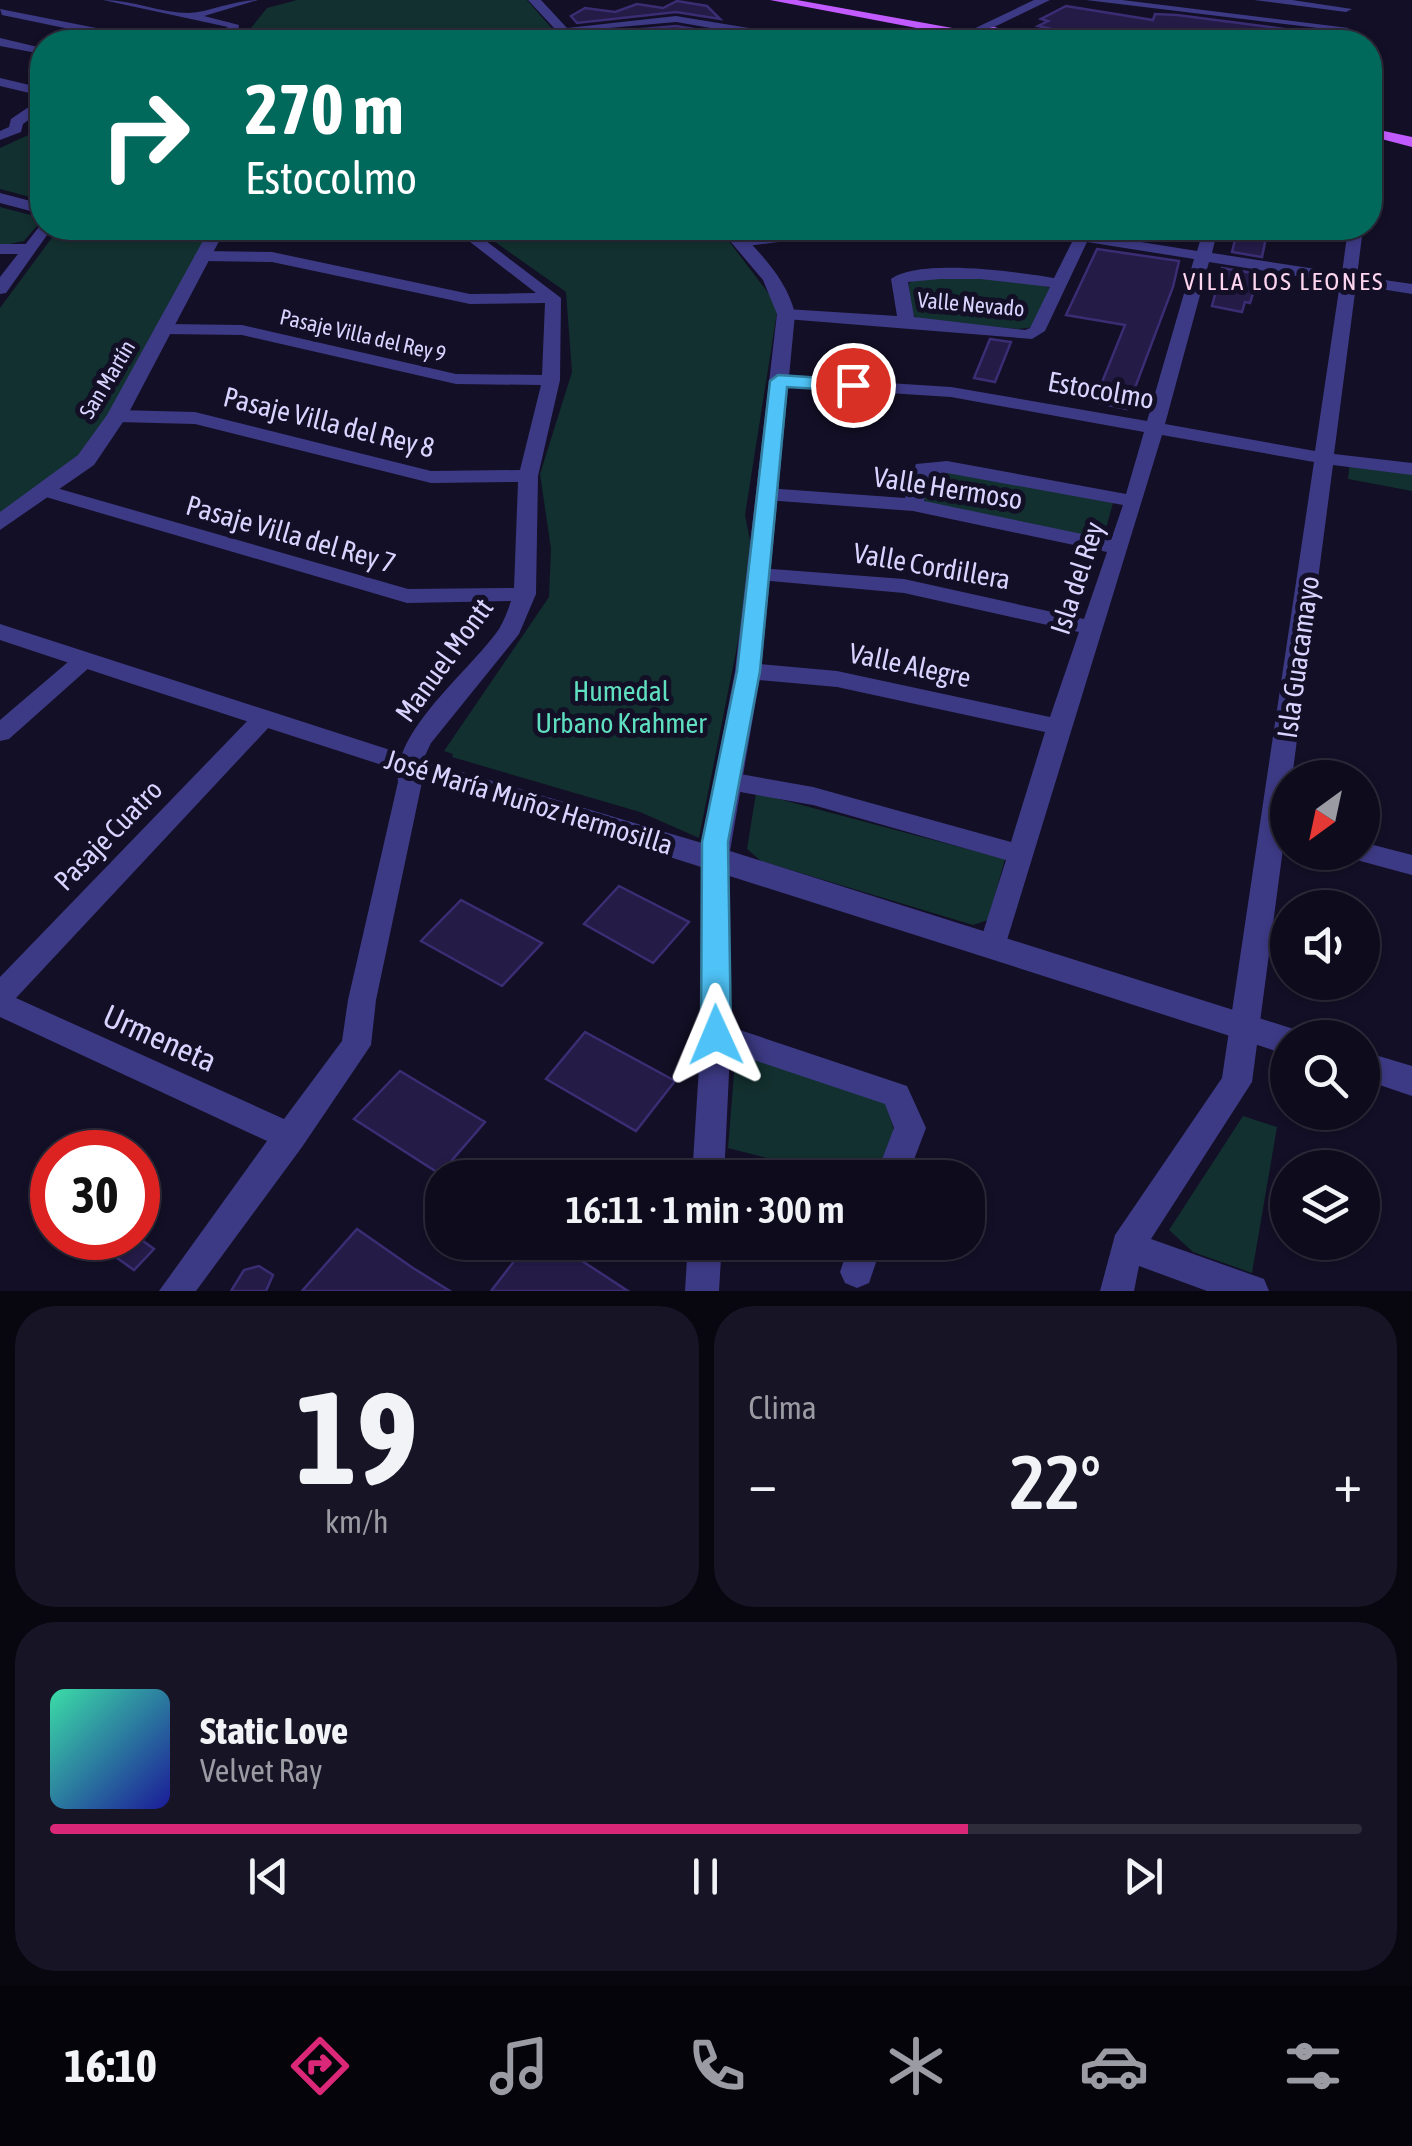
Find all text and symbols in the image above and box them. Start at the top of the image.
text: 270 m [245,69,404,149]
icon: right [80,70,210,200]
text: Estocolmo [245,152,417,204]
district label: VILLA LOS LEONES [1183,267,1385,295]
street label: Valle Nevado [916,286,1026,322]
street label: Pasaje Villa del Rey 9 [277,303,449,367]
street label: San Martín [74,335,140,423]
pin [811,343,896,428]
icon: arrive [826,358,881,413]
street label: Estocolmo [1046,365,1156,415]
street label: Pasaje Villa del Rey 8 [220,380,438,464]
street label: Valle Hermoso [871,460,1025,516]
street label: Pasaje Villa del Rey 7 [183,489,399,579]
street label: Isla del Rey [1044,518,1110,638]
street label: Valle Cordillera [851,536,1013,596]
street label: Isla Guacamayo [1271,574,1325,740]
street label: Manuel Montt [389,592,499,728]
street label: Valle Alegre [846,637,974,693]
park label: Humedal Urbano Krahmer [536,675,707,739]
street label: José María Muñoz Hermosilla [381,743,677,861]
north arrow [1270,760,1380,870]
map controls [1270,760,1380,1260]
street label: Pasaje Cuatro [48,773,168,897]
button: sound [1270,890,1380,1000]
position arrow [664,983,768,1087]
street label: Urmeneta [98,997,222,1079]
button: search [1270,1020,1380,1130]
speed limit sign: 30 [30,1130,160,1260]
button: layers [1270,1150,1380,1260]
text: 16:11 · 1 min · 300 m [565,1188,845,1231]
text: 19 [296,1363,418,1512]
text: Clima [749,1389,817,1426]
text: 22° [1010,1439,1101,1525]
text: − [749,1451,777,1514]
text: + [1333,1451,1362,1514]
text: km/h [325,1503,388,1540]
text: Static Love [200,1709,348,1752]
text: Velvet Ray [200,1752,322,1789]
icon: previous [241,1849,296,1904]
icon: pause [678,1849,733,1904]
icon: next [1116,1849,1171,1904]
icon: directions [285,2031,355,2101]
icon: music [484,2031,554,2101]
icon: phone [682,2031,752,2101]
icon: climate [881,2031,951,2101]
icon: car [1079,2031,1149,2101]
icon: filters [1278,2031,1348,2101]
text: 16:10 [64,2040,157,2092]

